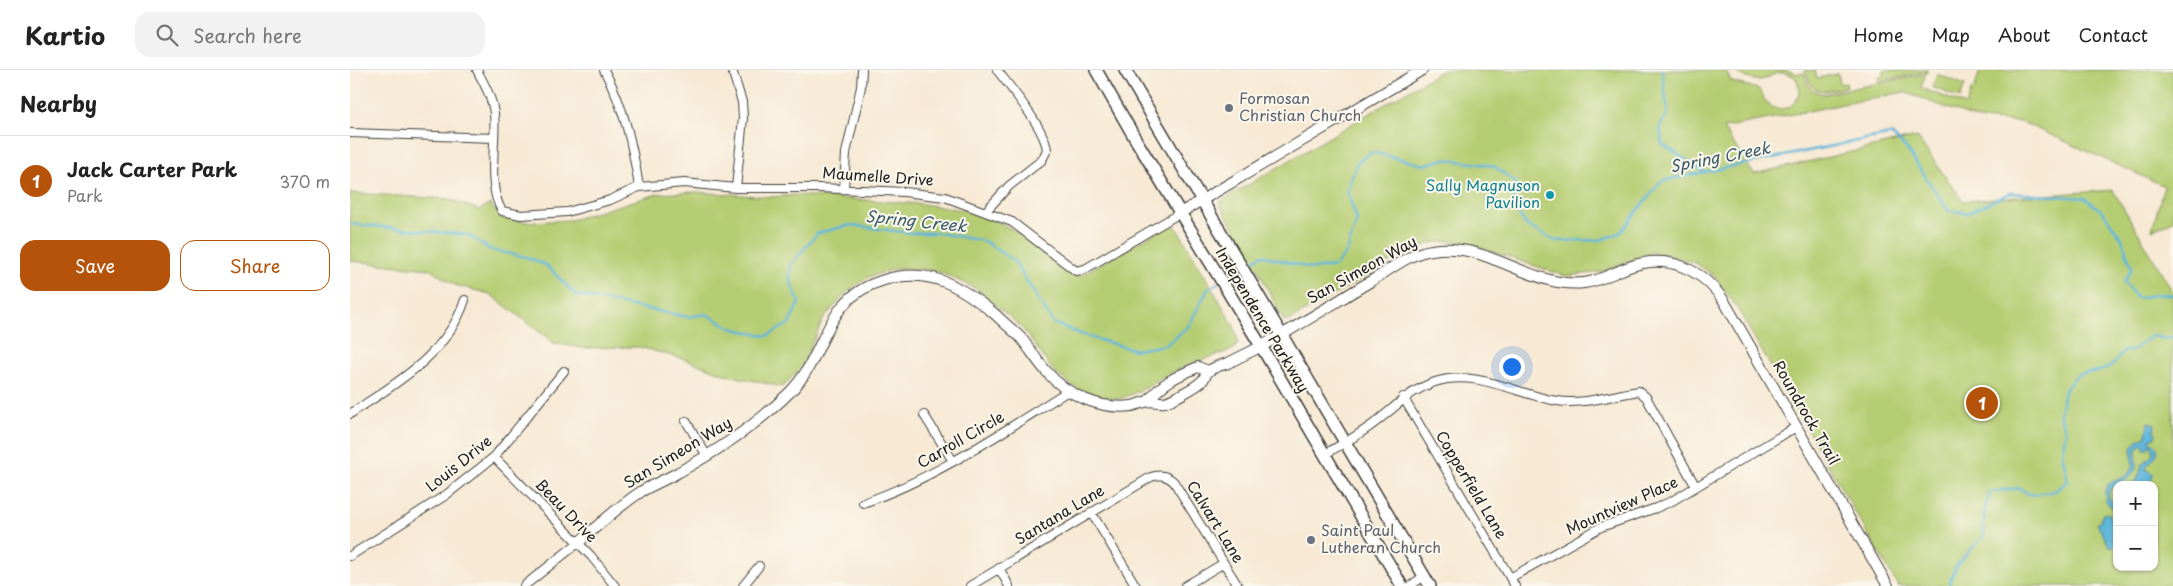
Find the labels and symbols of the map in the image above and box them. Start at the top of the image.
place label: Formosan Christian Church [1239,86,1361,126]
marker: Formosan Christian Church [1223,102,1235,114]
water label: Spring Creek [1668,134,1773,177]
street label: Maumelle Drive [822,160,935,191]
place label: Sally Magnuson Pavilion [1426,173,1540,213]
marker: Sally Magnuson Pavilion [1544,189,1556,201]
water label: Spring Creek [864,203,969,237]
street label: San Simeon Way [1302,229,1421,309]
street label: Independence Parkway [1211,242,1316,396]
your location [1499,354,1525,380]
street label: Roundrock Trail [1768,356,1847,469]
pin: 1 [1966,384,1998,422]
street label: Carroll Circle [912,404,1008,473]
street label: San Simeon Way [619,410,736,493]
street label: Copperfield Lane [1431,426,1514,543]
street label: Louis Drive [420,429,496,497]
street label: Mountview Place [1562,470,1681,540]
street label: Beau Drive [531,473,603,547]
street label: Calvart Lane [1182,475,1251,567]
street label: Santana Lane [1010,478,1108,550]
place label: Saint Paul Lutheran Church [1321,518,1441,558]
marker: Saint Paul Lutheran Church [1305,534,1317,546]

